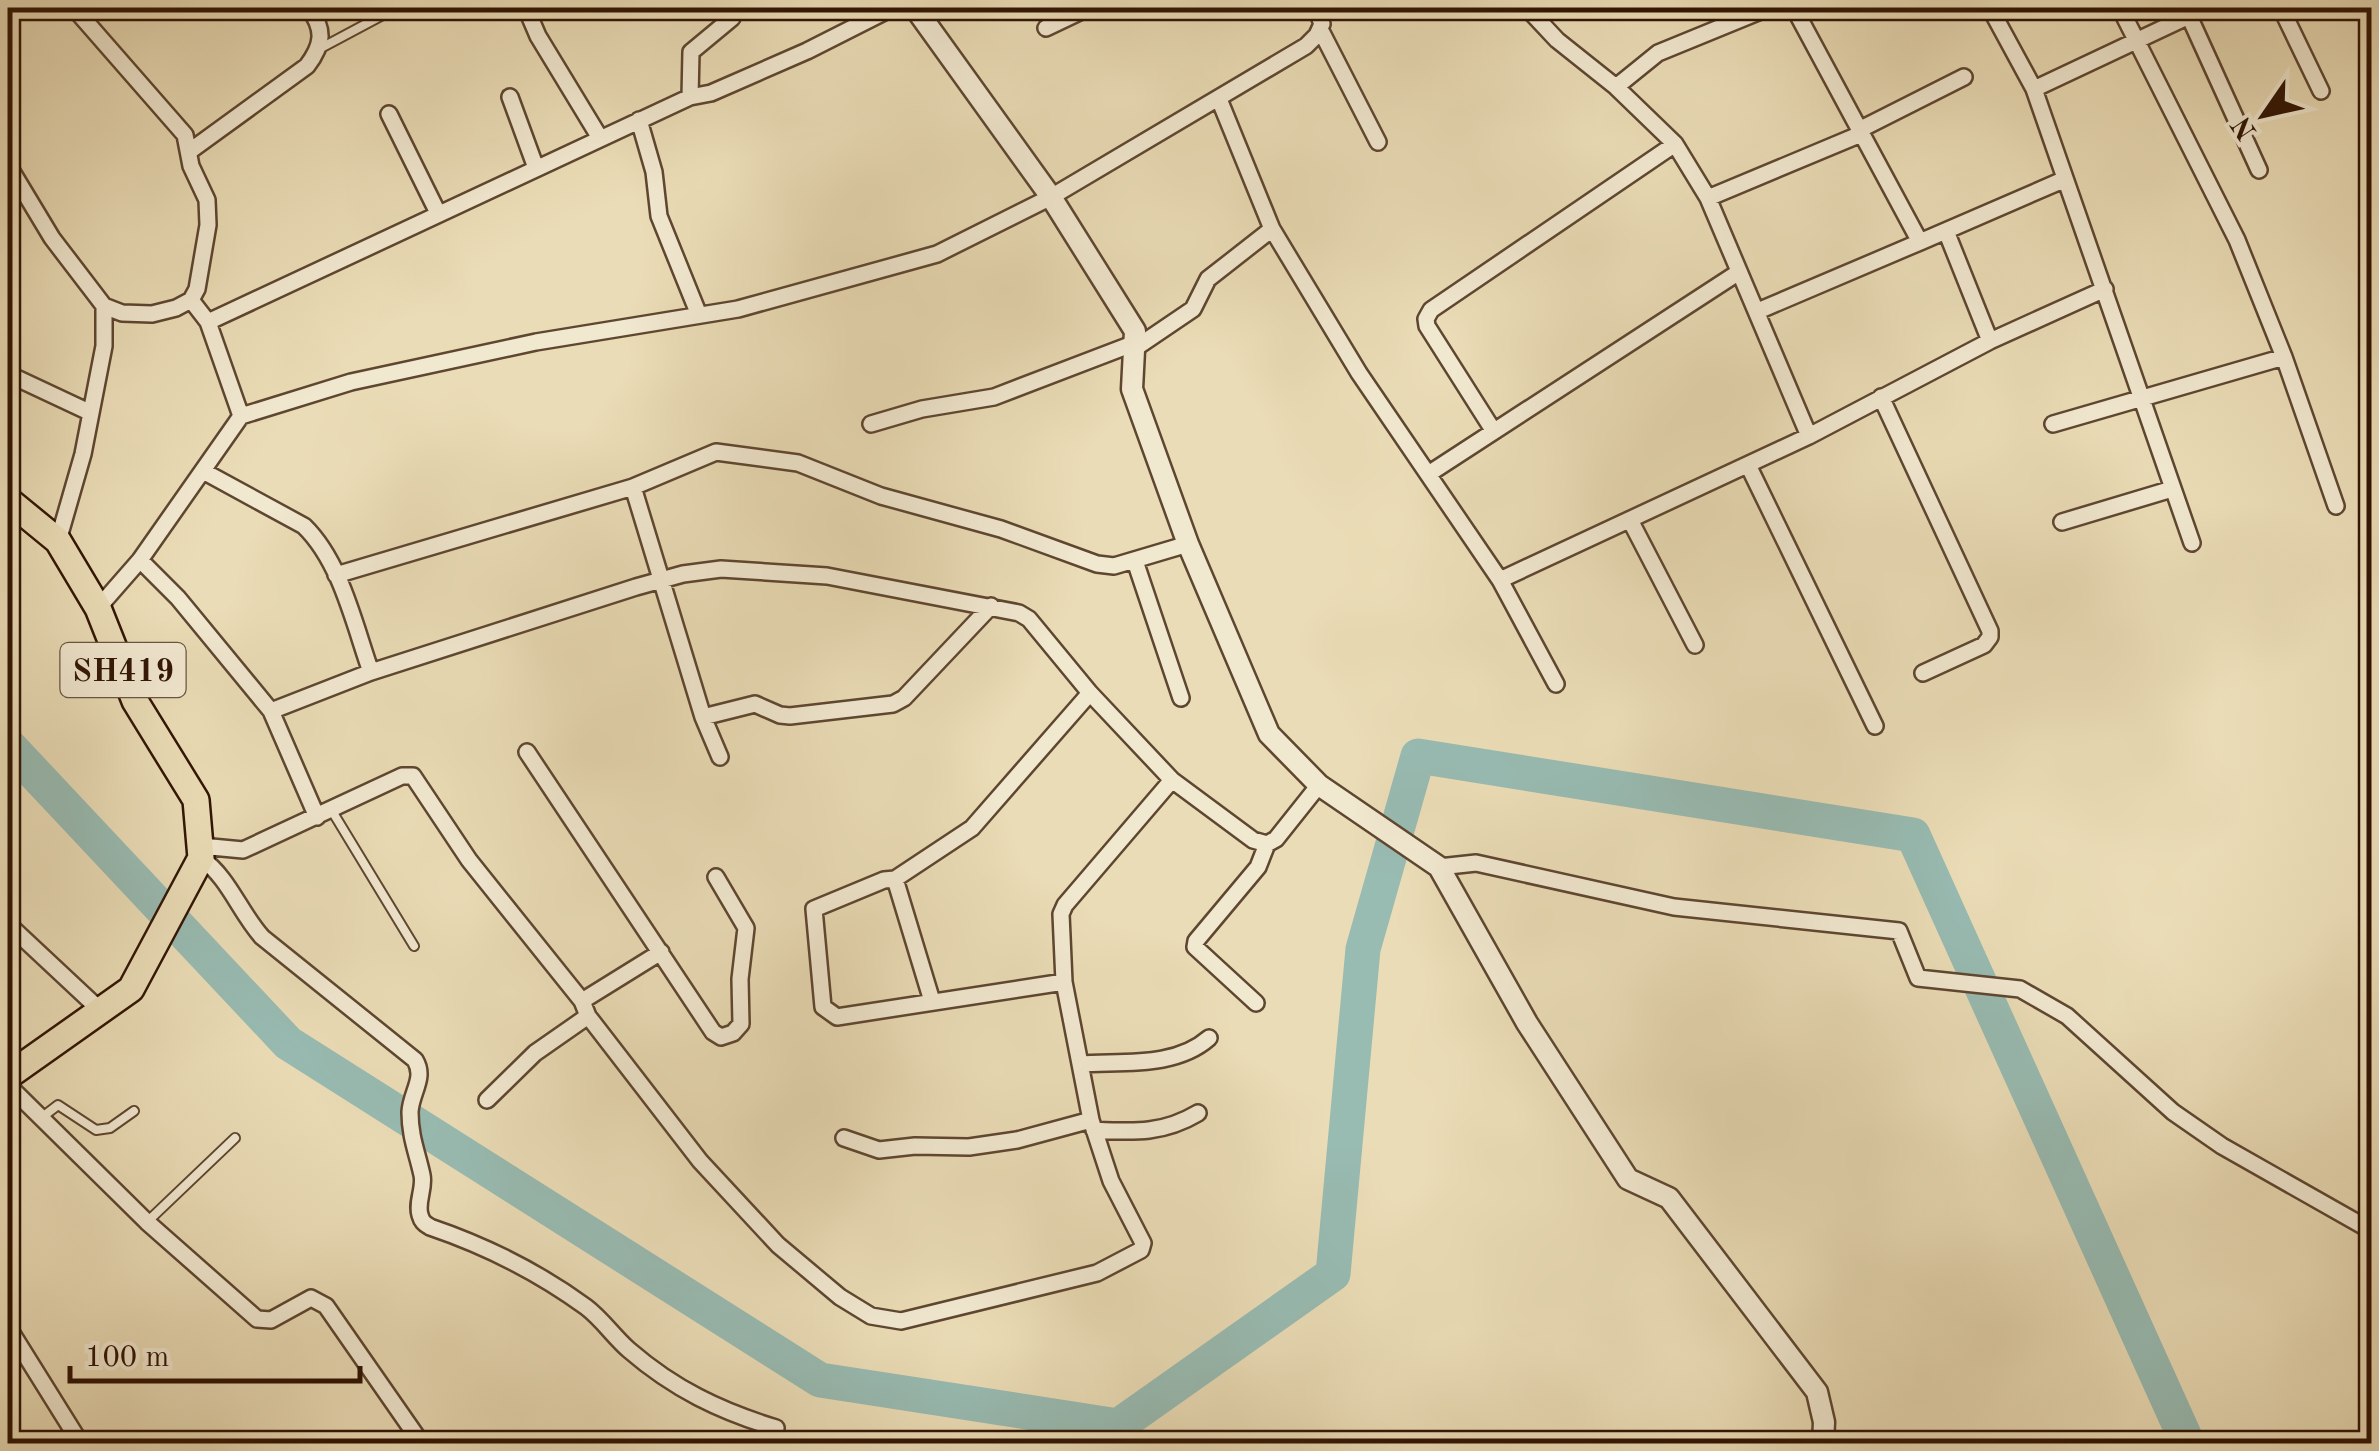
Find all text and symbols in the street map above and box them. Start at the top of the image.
north arrow [2214,65,2314,165]
text: N [2228,110,2263,144]
road number: SH419 [61,643,186,697]
scale bar [70,1321,360,1383]
text: 100 m [85,1343,169,1373]

